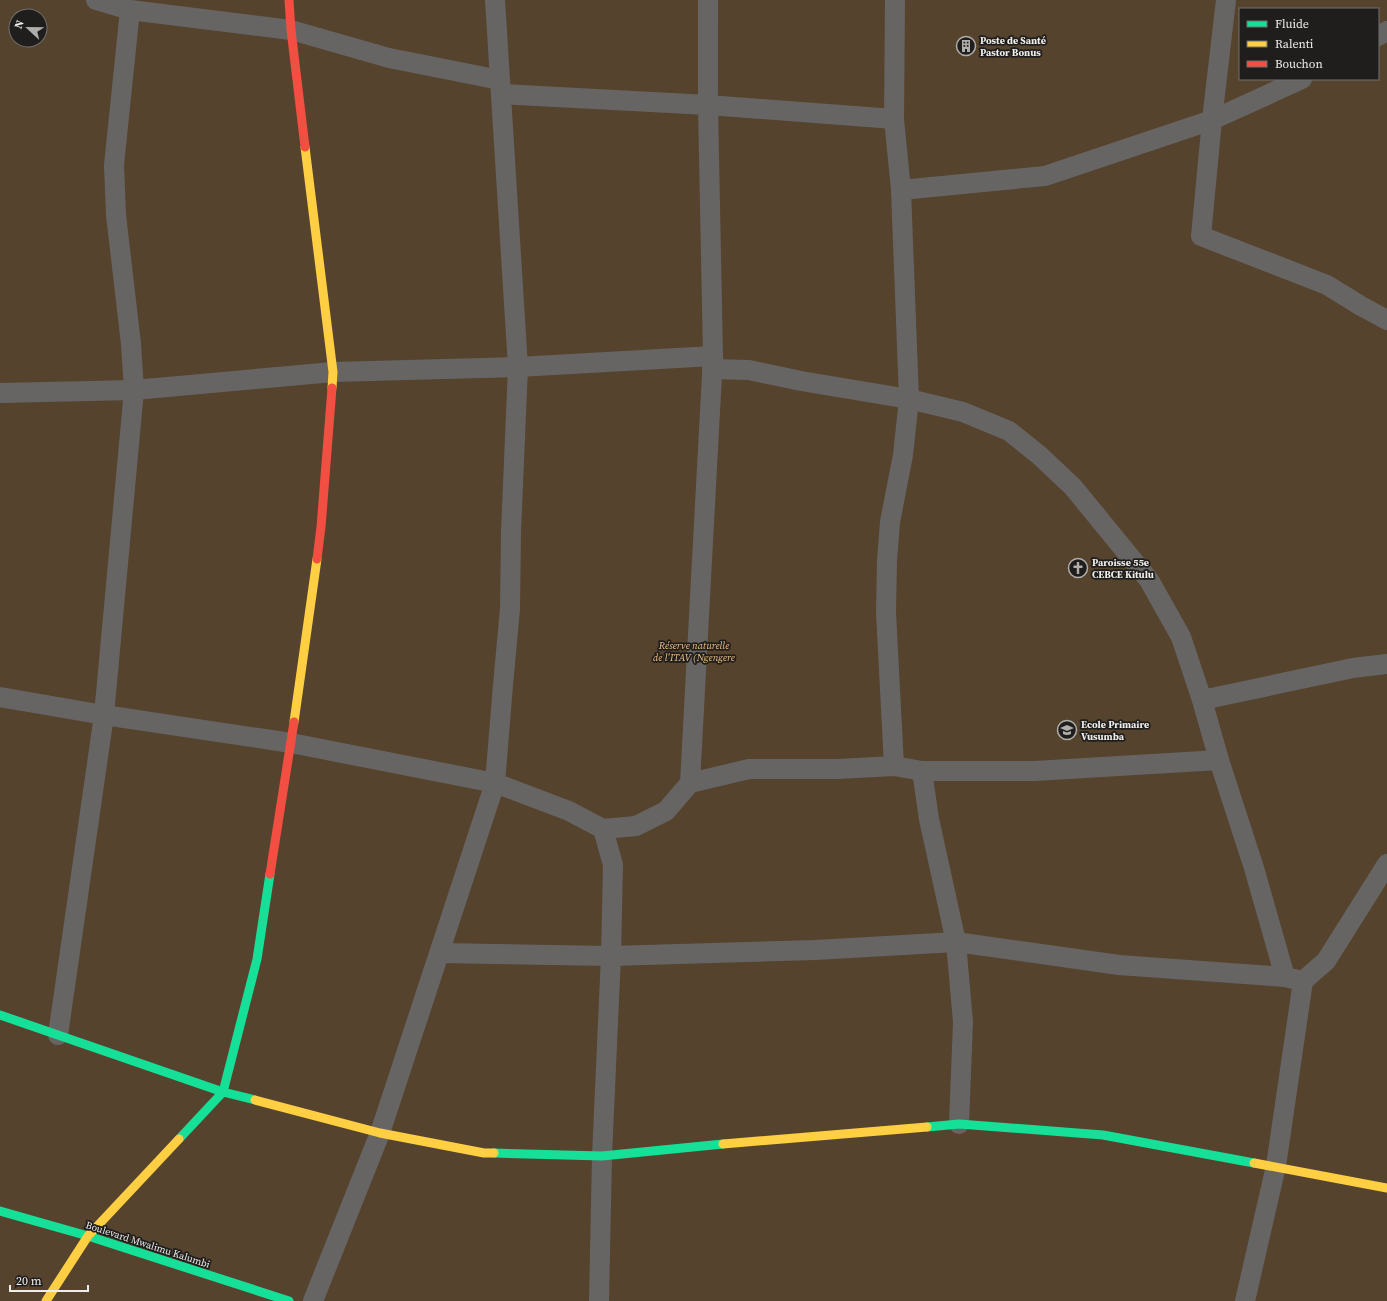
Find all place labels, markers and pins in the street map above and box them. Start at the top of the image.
place label: Poste de Santé Pastor Bonus [980,34,1046,59]
building icon: Poste de Santé Pastor Bonus [955,35,977,57]
place label: Paroisse 55e CEBCE Kitulu [1092,556,1154,581]
church icon: Paroisse 55e CEBCE Kitulu [1067,557,1089,579]
place label: Ecole Primaire Vusumba [1081,718,1149,743]
school or university icon: Ecole Primaire Vusumba [1056,719,1078,741]

